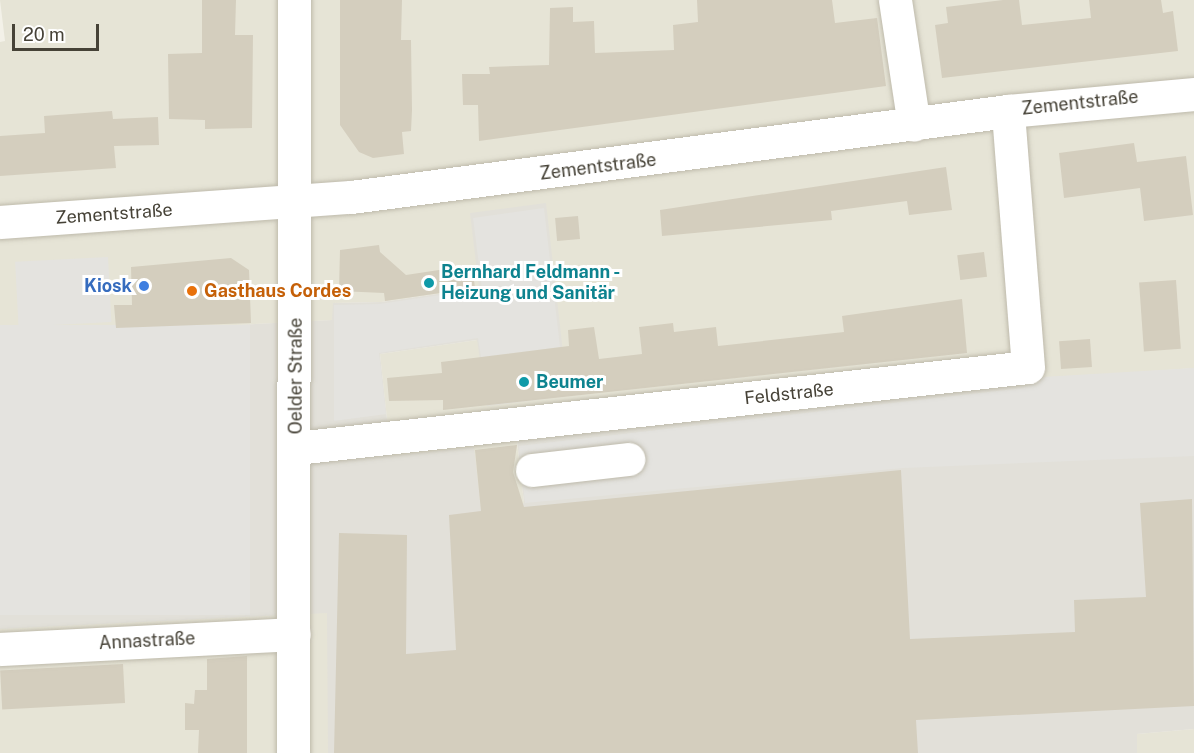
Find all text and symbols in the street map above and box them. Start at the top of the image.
scale bar [15,12,102,50]
text: 20 m [23,24,65,45]
street label: Zementstraße [1020,86,1140,120]
street label: Zementstraße [538,149,658,185]
street label: Zementstraße [55,199,173,229]
place label: Bernhard Feldmann - Heizung und Sanitär [441,262,621,304]
place label: Kiosk [84,275,132,297]
marker: Bernhard Feldmann - Heizung und Sanitär [422,276,436,290]
marker: Kiosk [137,279,151,293]
place label: Gasthaus Cordes [204,280,351,302]
marker: Gasthaus Cordes [185,284,199,298]
street label: Oelder Straße [285,318,307,434]
place label: Beumer [536,371,603,393]
marker: Beumer [517,375,531,389]
street label: Feldstraße [743,379,835,409]
street label: Annastraße [98,628,196,654]

